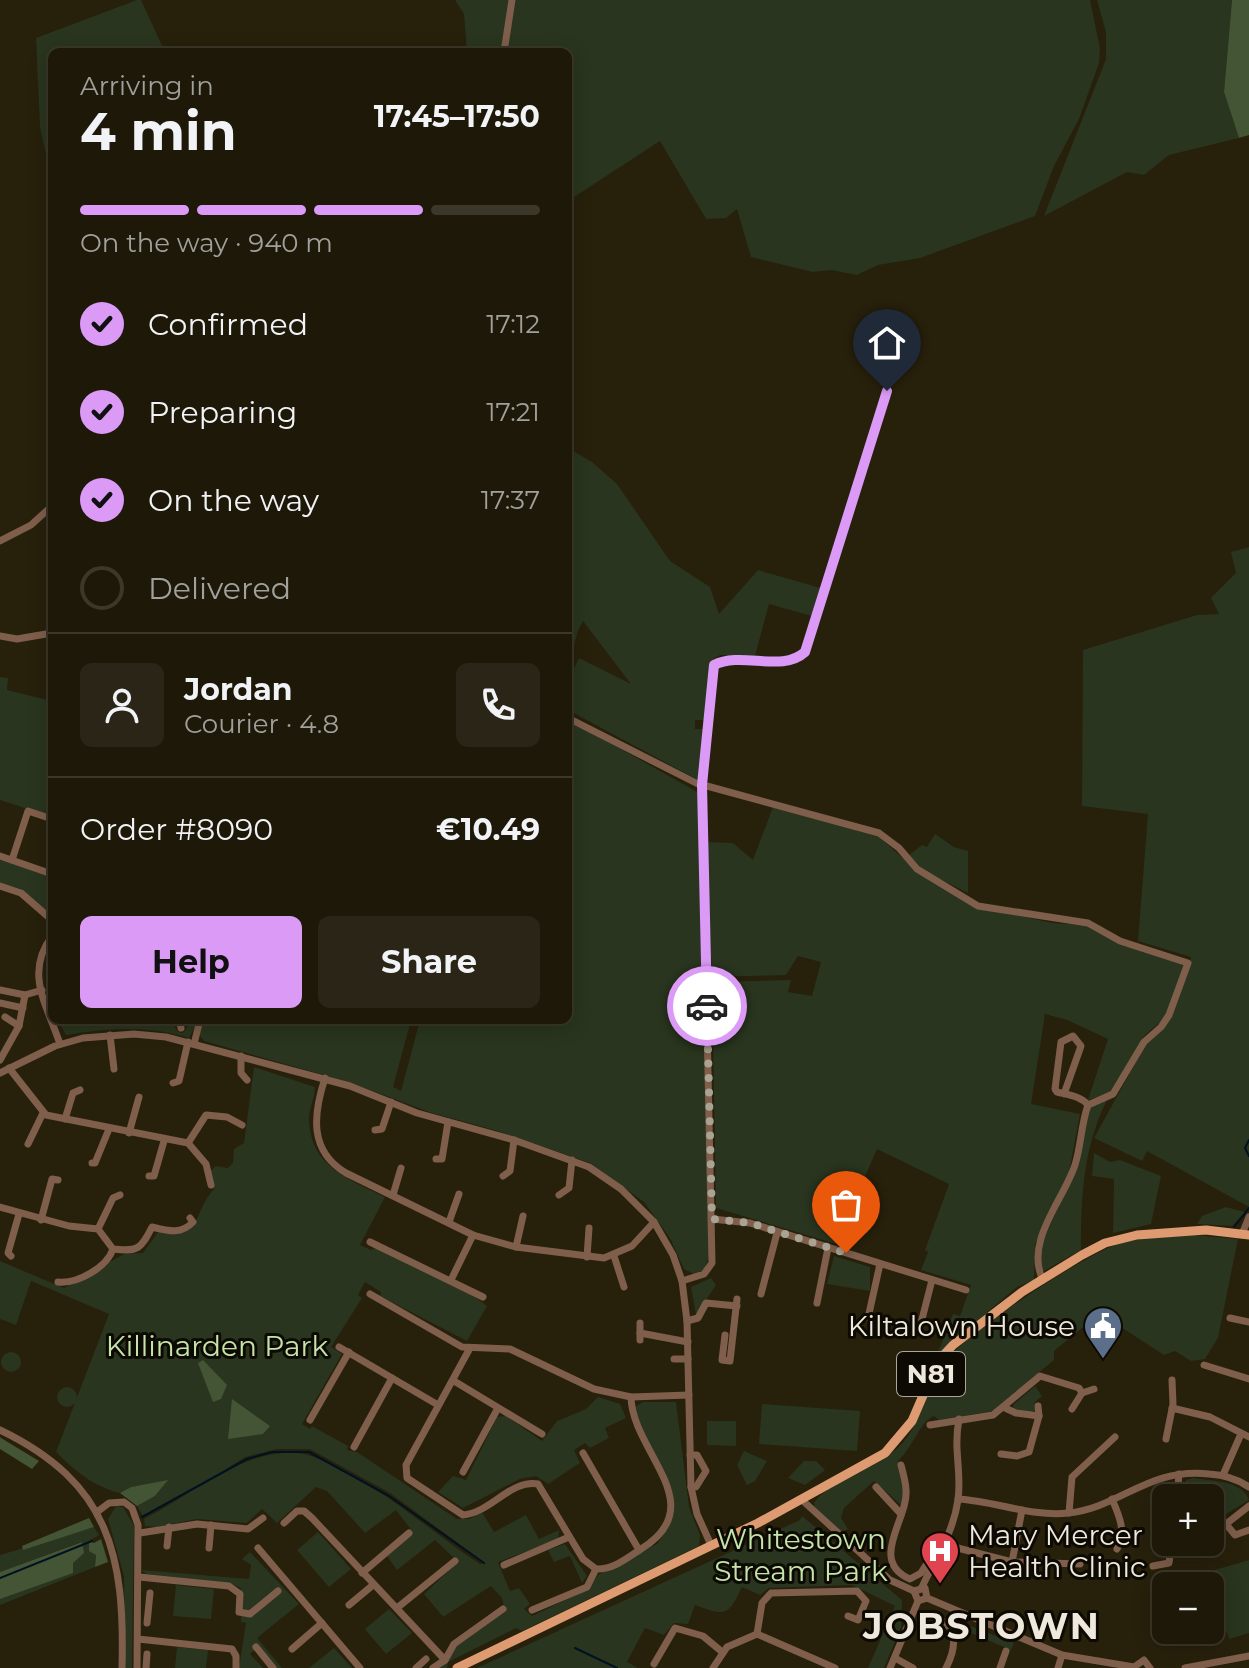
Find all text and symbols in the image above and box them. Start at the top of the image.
text: Arriving in [80,70,214,102]
text: 17:45–17:50 [374,98,540,135]
text: 4 min [80,100,237,163]
text: On the way · 940 m [80,227,333,259]
icon: check [80,302,124,346]
text: Confirmed [148,306,308,343]
text: 17:12 [486,308,540,340]
pin [853,309,921,391]
icon: home [865,321,909,365]
icon: check [80,390,124,434]
text: Preparing [148,394,297,431]
text: 17:21 [486,396,540,428]
icon: check [80,478,124,522]
text: On the way [148,482,319,519]
text: 17:37 [481,484,540,516]
text: Delivered [148,570,291,607]
button: person [80,663,164,747]
button: phone [456,663,540,747]
text: Jordan [184,671,293,708]
text: Courier · 4.8 [184,708,339,740]
text: Order #8090 [80,811,273,848]
text: €10.49 [436,811,540,848]
button: Help [80,916,302,1008]
button: Share [318,916,540,1008]
courier [667,966,747,1046]
icon: car [685,984,729,1028]
pin [812,1171,880,1253]
icon: bag [824,1183,868,1227]
public building icon: Kiltalown House [1082,1305,1124,1360]
place label: Kiltalown House [848,1309,1075,1343]
park label: Killinarden Park [106,1329,328,1363]
road number: N81 [897,1352,965,1396]
map controls [1152,1484,1224,1644]
button: + [1152,1484,1224,1556]
place label: Mary Mercer Health Clinic [968,1518,1146,1584]
park label: Whitestown Stream Park [714,1522,888,1588]
hospital icon: Mary Mercer Health Clinic [919,1530,961,1585]
button: − [1152,1572,1224,1644]
district label: JOBSTOWN [862,1604,1101,1648]

